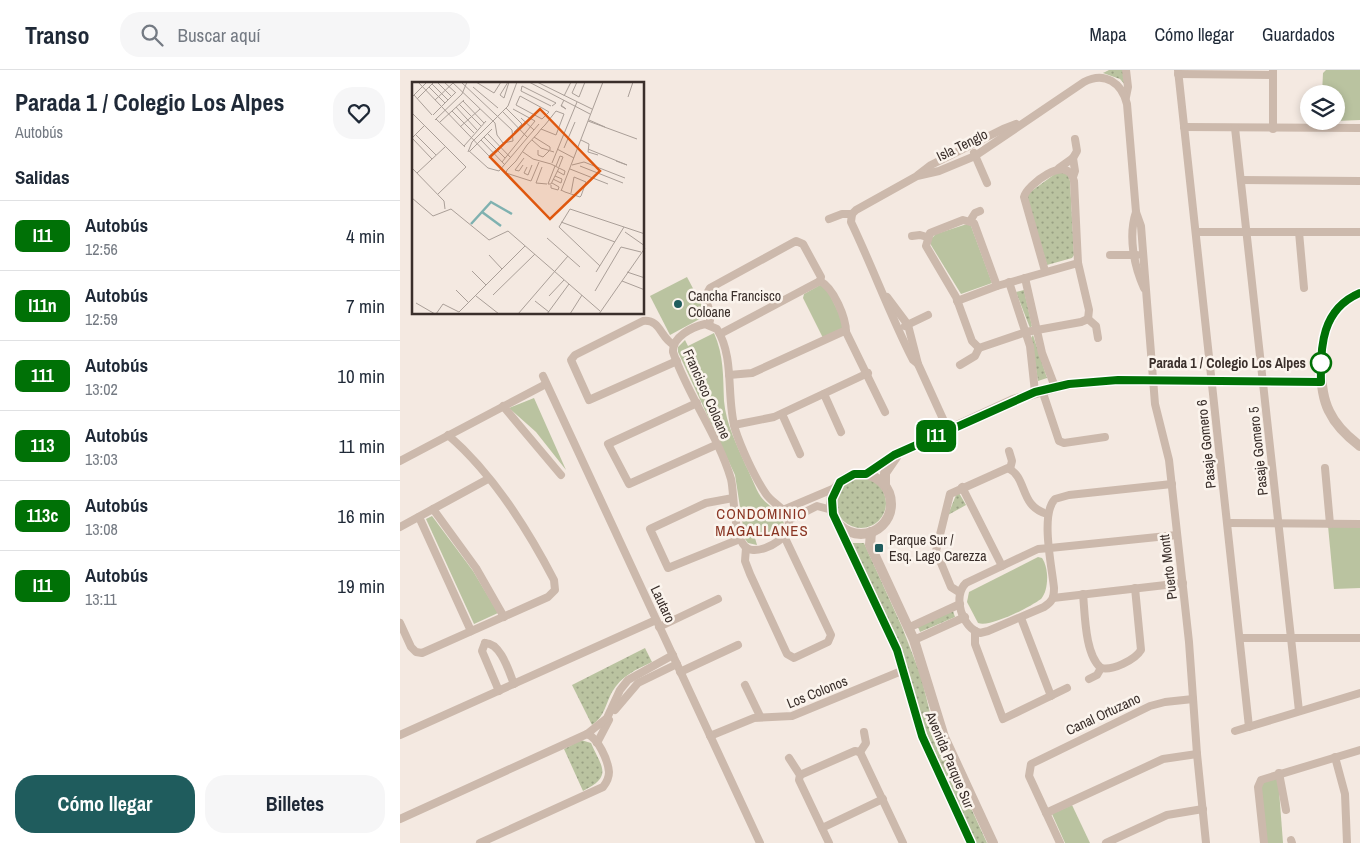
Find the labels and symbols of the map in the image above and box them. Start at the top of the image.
inset map [412,82,645,315]
street label: Isla Tenglo [933,125,991,165]
place label: Cancha Francisco Coloane [688,287,781,321]
marker: Cancha Francisco Coloane [672,298,684,310]
street label: Francisco Coloane [679,346,735,442]
marker: Parada 1 / Colegio Los Alpes [1310,352,1332,374]
place label: Parada 1 / Colegio Los Alpes [1149,354,1306,372]
street label: Pasaje Gomero 6 [1192,399,1220,489]
street label: Pasaje Gomero 5 [1244,406,1272,496]
line badge: I11 [907,420,965,452]
district label: CONDOMINIO MAGALLANES [715,503,809,541]
place label: Parque Sur / Esq. Lago Carezza [889,531,987,565]
street label: Puerto Montt [1155,533,1181,601]
marker: Parque Sur / Esq. Lago Carezza [873,542,885,554]
street label: Lautaro [647,583,679,625]
street label: Los Colonos [784,672,850,712]
street label: Canal Ortuzano [1063,689,1143,739]
street label: Avenida Parque Sur [921,708,979,811]

